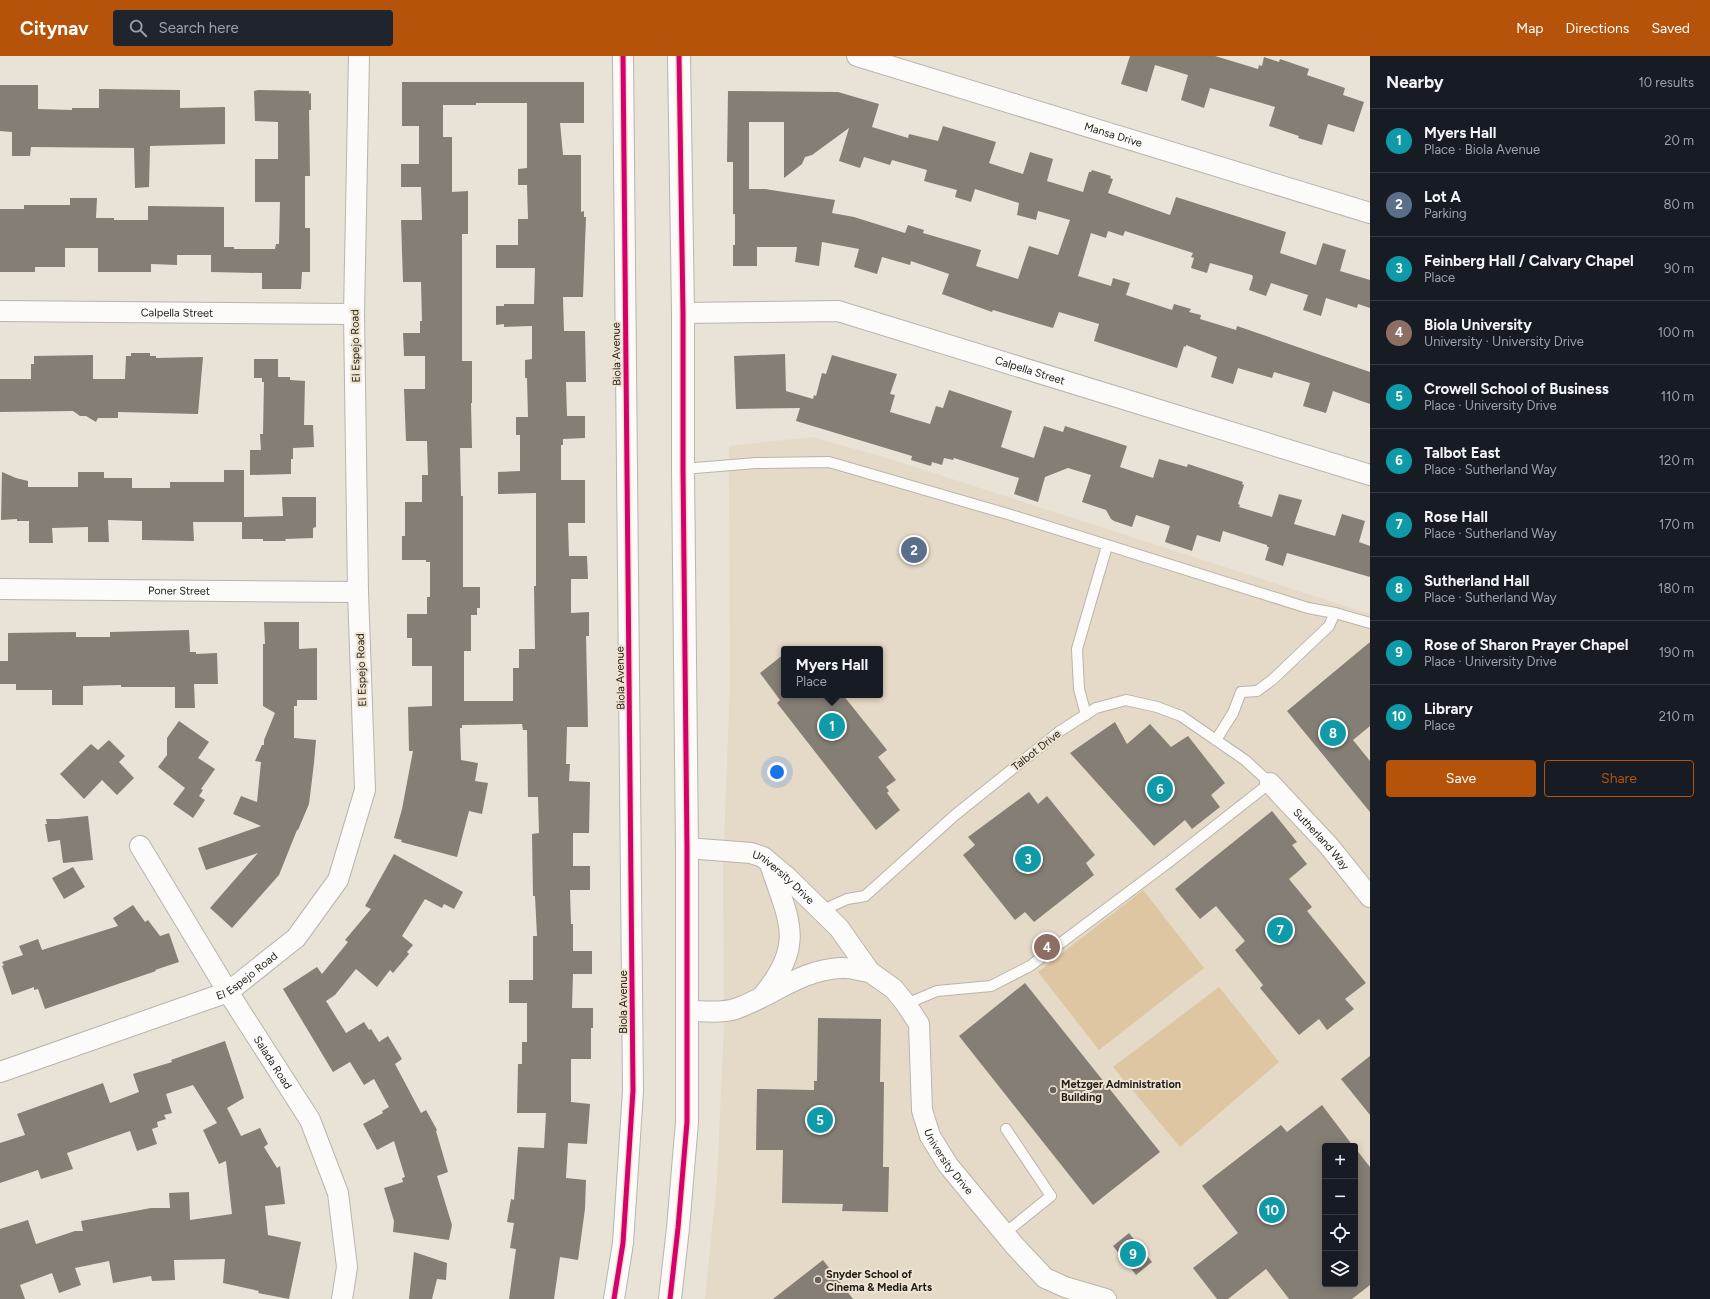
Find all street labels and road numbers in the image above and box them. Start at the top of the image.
street label: Mansa Drive [1083,120,1144,150]
street label: Calpella Street [141,306,213,320]
street label: El Espejo Road [348,309,363,383]
street label: Biola Avenue [609,322,624,386]
street label: Calpella Street [993,354,1067,388]
street label: Poner Street [148,584,210,598]
street label: El Espejo Road [354,633,369,707]
street label: Biola Avenue [613,646,628,710]
street label: Talbot Drive [1009,727,1063,774]
street label: Sutherland Way [1290,806,1352,873]
street label: University Drive [751,848,817,907]
street label: El Espejo Road [214,949,280,1003]
street label: Biola Avenue [617,970,630,1034]
street label: Salada Road [251,1034,294,1092]
street label: University Drive [921,1127,976,1197]

